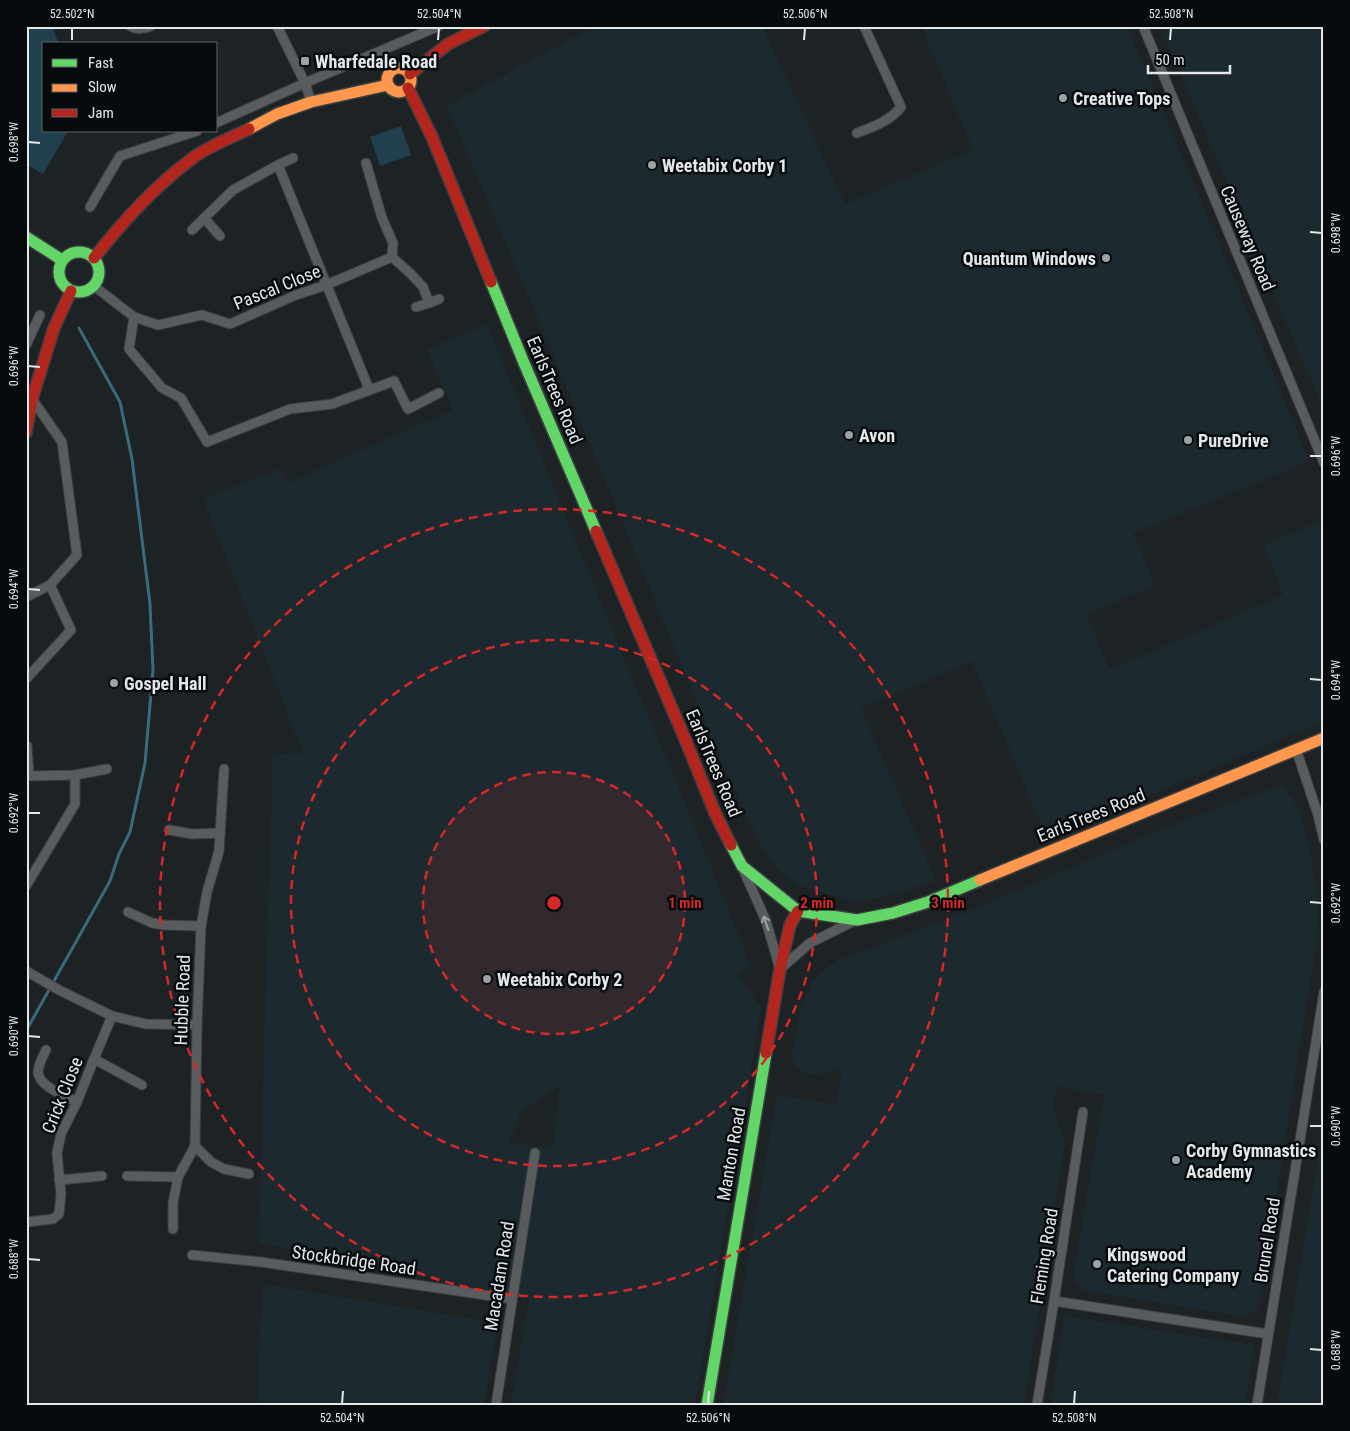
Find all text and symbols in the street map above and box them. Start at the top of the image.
text: 52.502°N [50,7,94,21]
text: 52.504°N [417,7,461,21]
text: 52.506°N [783,7,827,21]
text: 52.508°N [1149,7,1193,21]
legend [42,42,218,132]
scale bar [1148,42,1230,74]
place label: Wharfedale Road [315,51,437,72]
text: 50 m [1155,51,1185,69]
text: Fast [88,54,113,72]
marker: Wharfedale Road [299,55,311,67]
text: Slow [88,78,117,96]
place label: Creative Tops [1073,88,1170,109]
marker: Creative Tops [1057,92,1069,104]
text: Jam [88,104,114,122]
text: 0.698°W [7,122,21,162]
place label: Weetabix Corby 1 [662,155,787,176]
marker: Weetabix Corby 1 [646,159,658,171]
street label: Causeway Road [1216,182,1280,294]
text: 0.698°W [1329,213,1343,253]
place label: Quantum Windows [963,248,1096,269]
marker: Quantum Windows [1100,252,1112,264]
street label: Pascal Close [230,260,324,314]
street label: EarlsTrees Road [523,333,587,447]
text: 0.696°W [7,346,21,386]
place label: Avon [859,425,895,446]
marker: Avon [843,429,855,441]
place label: PureDrive [1198,430,1269,451]
marker: PureDrive [1182,434,1194,446]
text: 0.696°W [1329,436,1343,476]
text: 0.694°W [7,569,21,609]
text: 0.694°W [1329,660,1343,700]
place label: Gospel Hall [124,673,206,694]
marker: Gospel Hall [108,677,120,689]
street label: EarlsTrees Road [682,706,746,820]
street label: EarlsTrees Road [1034,784,1148,846]
text: 0.692°W [7,793,21,833]
text: 0.692°W [1329,883,1343,923]
centre of rings [545,894,563,912]
text: 1 min [668,894,702,912]
text: 2 min [800,894,834,912]
text: 3 min [931,894,965,912]
one-way arrow [761,916,770,931]
street label: Hubble Road [170,954,194,1046]
place label: Weetabix Corby 2 [497,969,622,990]
marker: Weetabix Corby 2 [481,973,493,985]
text: 0.690°W [7,1016,21,1056]
street label: Crick Close [37,1054,87,1136]
street label: Manton Road [712,1106,750,1202]
text: 0.690°W [1329,1106,1343,1146]
place label: Corby Gymnastics Academy [1186,1140,1316,1182]
marker: Corby Gymnastics Academy [1170,1154,1182,1166]
street label: Brunel Road [1250,1196,1284,1284]
street label: Fleming Road [1026,1207,1062,1305]
street label: Macadam Road [480,1220,518,1332]
text: 0.688°W [7,1239,21,1279]
street label: Stockbridge Road [291,1241,417,1279]
place label: Kingswood Catering Company [1107,1244,1239,1286]
marker: Kingswood Catering Company [1091,1258,1103,1270]
text: 0.688°W [1329,1330,1343,1370]
text: 52.504°N [320,1411,364,1425]
text: 52.506°N [686,1411,730,1425]
text: 52.508°N [1052,1411,1096,1425]

